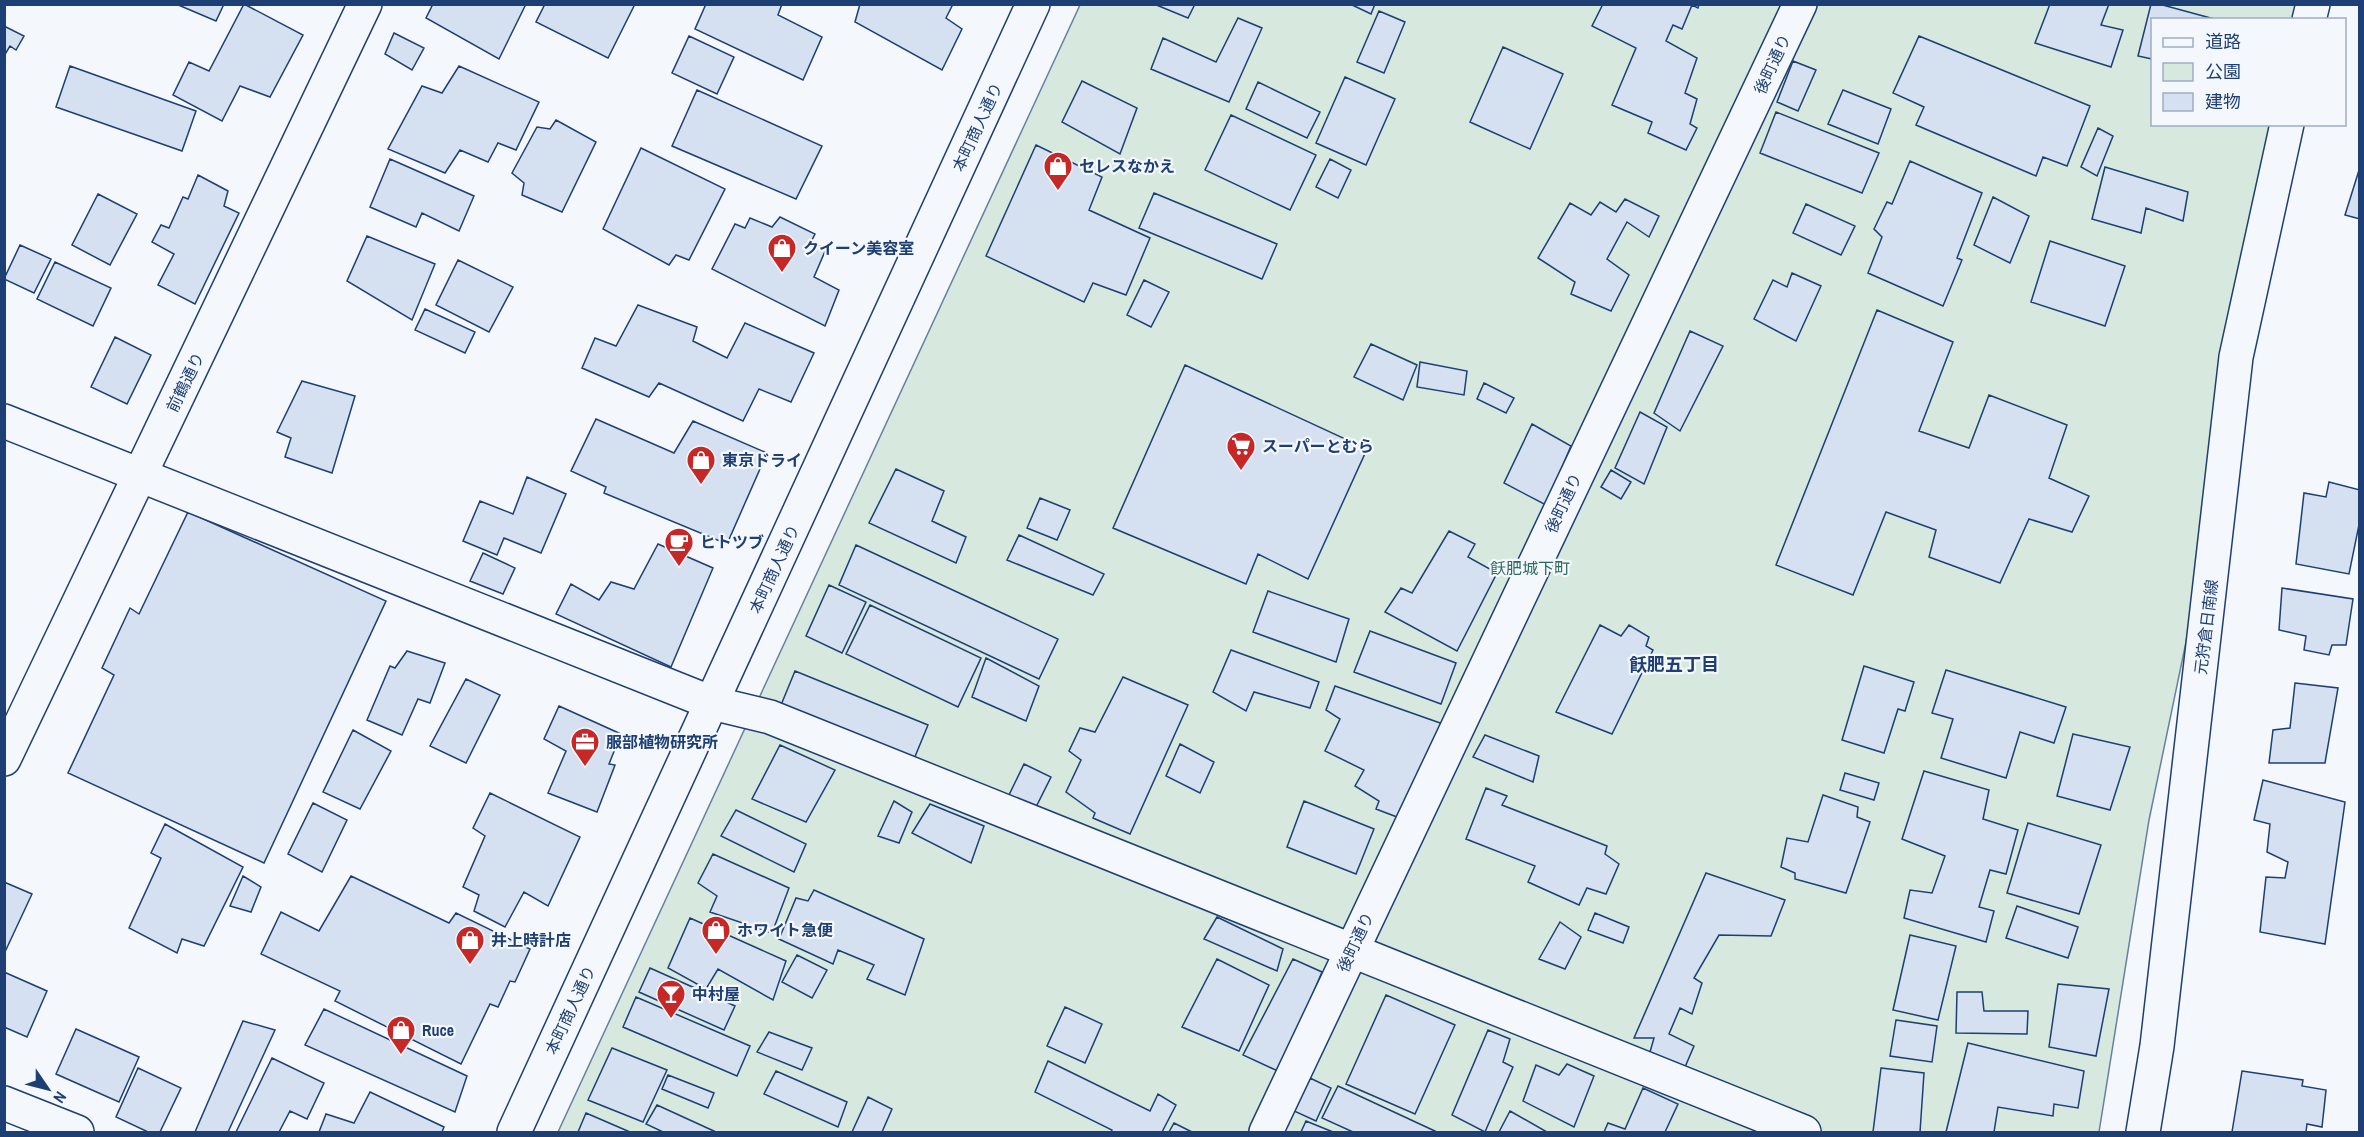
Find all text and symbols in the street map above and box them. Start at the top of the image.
legend [2151,18,2346,126]
text: 道路 [2205,29,2241,54]
street label: 後町通り [1749,30,1795,98]
text: 公園 [2205,59,2241,84]
street label: 本町商人通り [947,79,1007,175]
text: 建物 [2205,89,2241,114]
shop icon: セレスなかえ [1042,150,1074,192]
place label: セレスなかえ [1079,155,1175,177]
shop icon: クイーン美容室 [766,232,798,274]
place label: クイーン美容室 [803,237,914,259]
street label: 前鶴通り [161,348,209,416]
supermarket icon: スーパーとむら [1225,430,1257,472]
place label: スーパーとむら [1262,435,1374,457]
shop icon: 東京ドライ [685,444,717,486]
place label: 東京ドライ [722,449,802,471]
street label: 後町通り [1540,469,1586,537]
street label: 本町商人通り [744,521,804,617]
cafe icon: ヒトツブ [663,526,695,568]
place label: ヒトツブ [700,531,764,553]
park label: 飫肥城下町 [1490,557,1570,579]
street label: 元狩倉日南線 [2189,578,2223,676]
district label: 飫肥五丁目 [1629,652,1719,677]
office icon: 服部植物研究所 [569,726,601,768]
place label: 服部植物研究所 [606,731,718,753]
street label: 後町通り [1332,908,1378,976]
shop icon: ホワイト急便 [700,914,732,956]
place label: ホワイト急便 [737,919,833,941]
shop icon: 井上時計店 [454,924,486,966]
place label: 井上時計店 [491,929,571,951]
street label: 本町商人通り [540,962,600,1058]
bar icon: 中村屋 [655,978,687,1020]
place label: 中村屋 [692,983,740,1005]
shop icon: Ruce [385,1014,417,1056]
place label: Ruce [422,1019,454,1041]
north arrow [18,1059,78,1119]
text: N [49,1087,72,1108]

